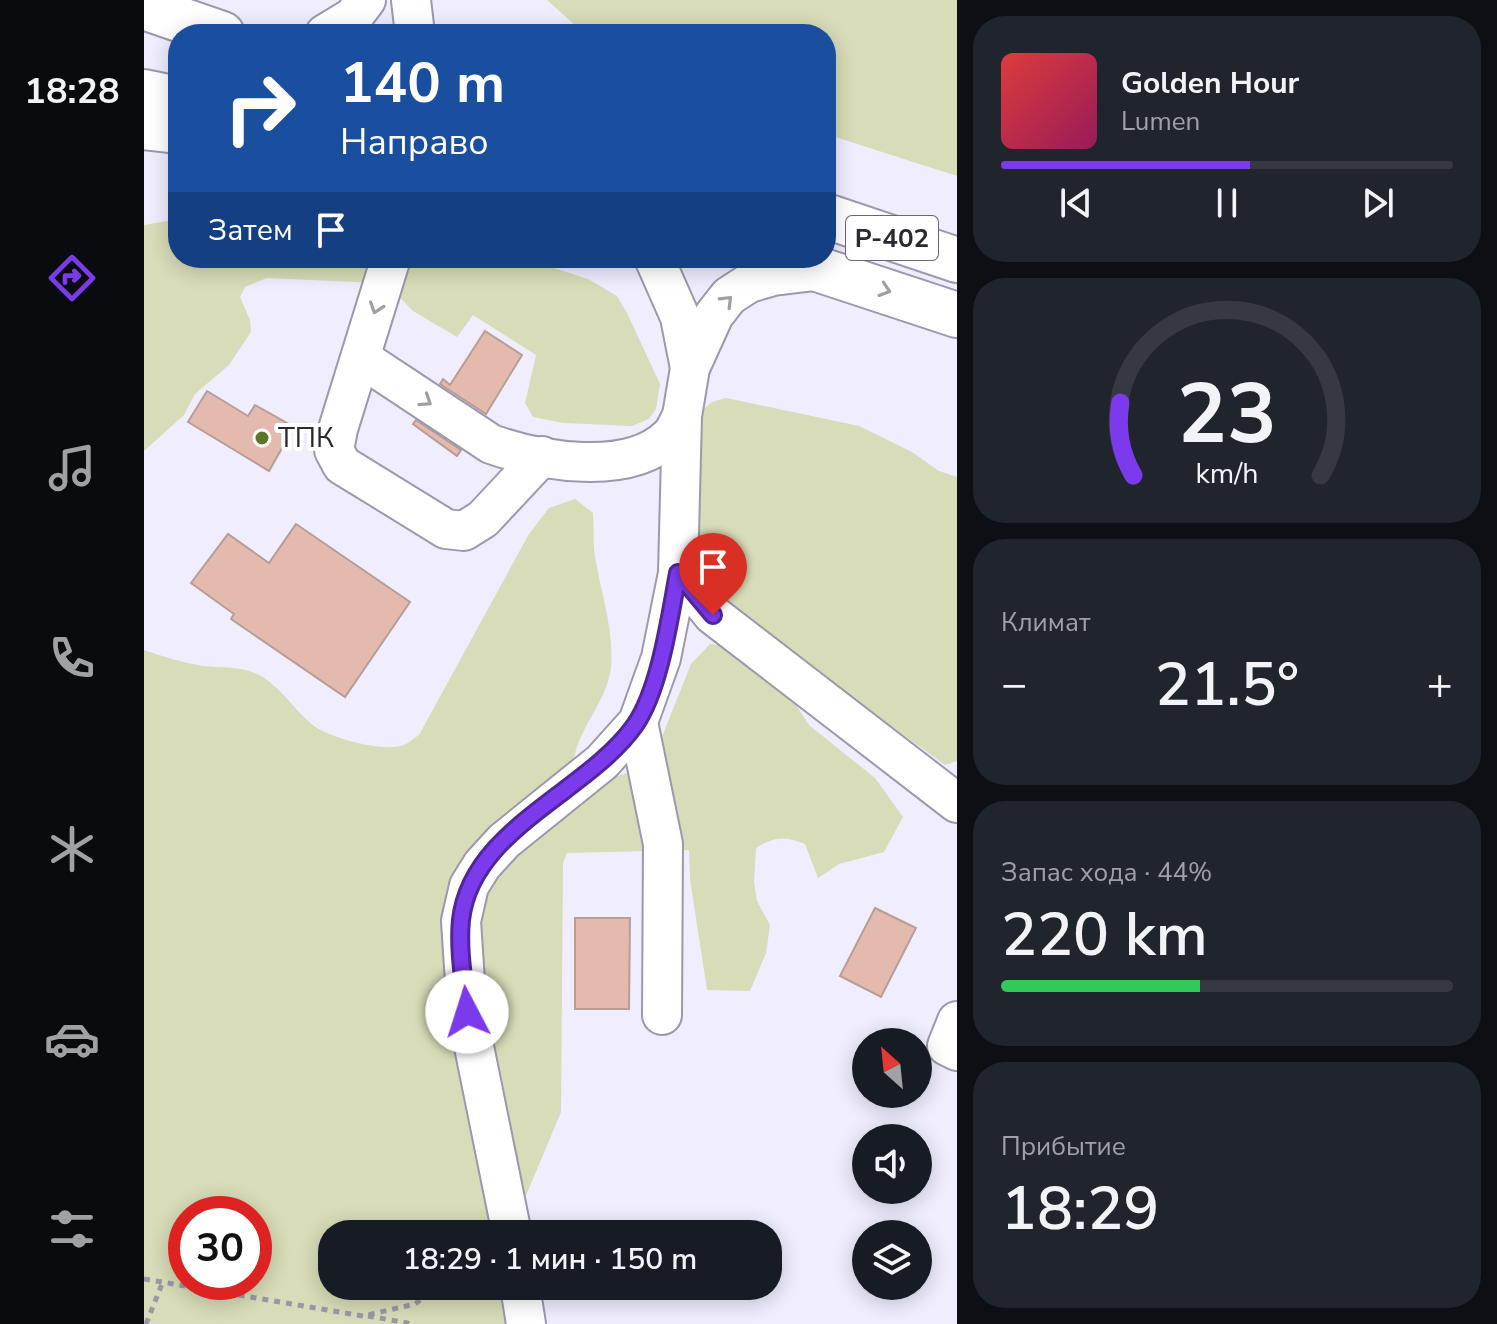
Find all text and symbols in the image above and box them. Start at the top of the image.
text: 140 m [340,45,505,122]
icon: right [208,56,312,160]
text: Golden Hour [1121,63,1299,104]
text: 18:28 [24,67,120,116]
text: Lumen [1121,104,1200,139]
text: Направо [340,118,489,167]
icon: previous [1054,181,1098,225]
icon: pause [1205,181,1249,225]
icon: next [1356,181,1400,225]
icon: arrive [309,208,353,252]
text: Затем [208,210,293,251]
road number: Р-402 [846,216,938,260]
icon: directions [44,250,100,306]
one-way arrow [877,281,891,297]
one-way arrow [718,296,732,310]
one-way arrow [370,301,386,315]
text: 23 [1177,358,1277,471]
one-way arrow [417,391,432,406]
place label: ТПК [278,419,334,457]
marker: ТПК [253,429,271,447]
icon: music [44,440,100,496]
text: km/h [1196,455,1258,494]
pin [679,533,747,615]
icon: arrive [691,545,735,589]
text: Климат [1001,605,1090,640]
icon: phone [44,630,100,686]
text: 21.5° [1155,644,1299,726]
text: − [1001,655,1027,715]
text: + [1427,655,1453,715]
icon: climate [44,821,100,877]
text: Запас хода · 44% [1001,855,1212,890]
text: 220 km [1001,894,1208,976]
position arrow [425,970,509,1054]
icon: car [44,1011,100,1067]
north arrow [852,1028,932,1108]
map controls [852,1028,932,1300]
button: sound [852,1124,932,1204]
text: Прибытие [1001,1129,1126,1164]
text: 18:29 [1001,1168,1159,1250]
speed limit sign: 30 [168,1196,272,1300]
icon: filters [44,1201,100,1257]
button: layers [852,1220,932,1300]
text: 18:29 · 1 мин · 150 m [403,1239,697,1280]

